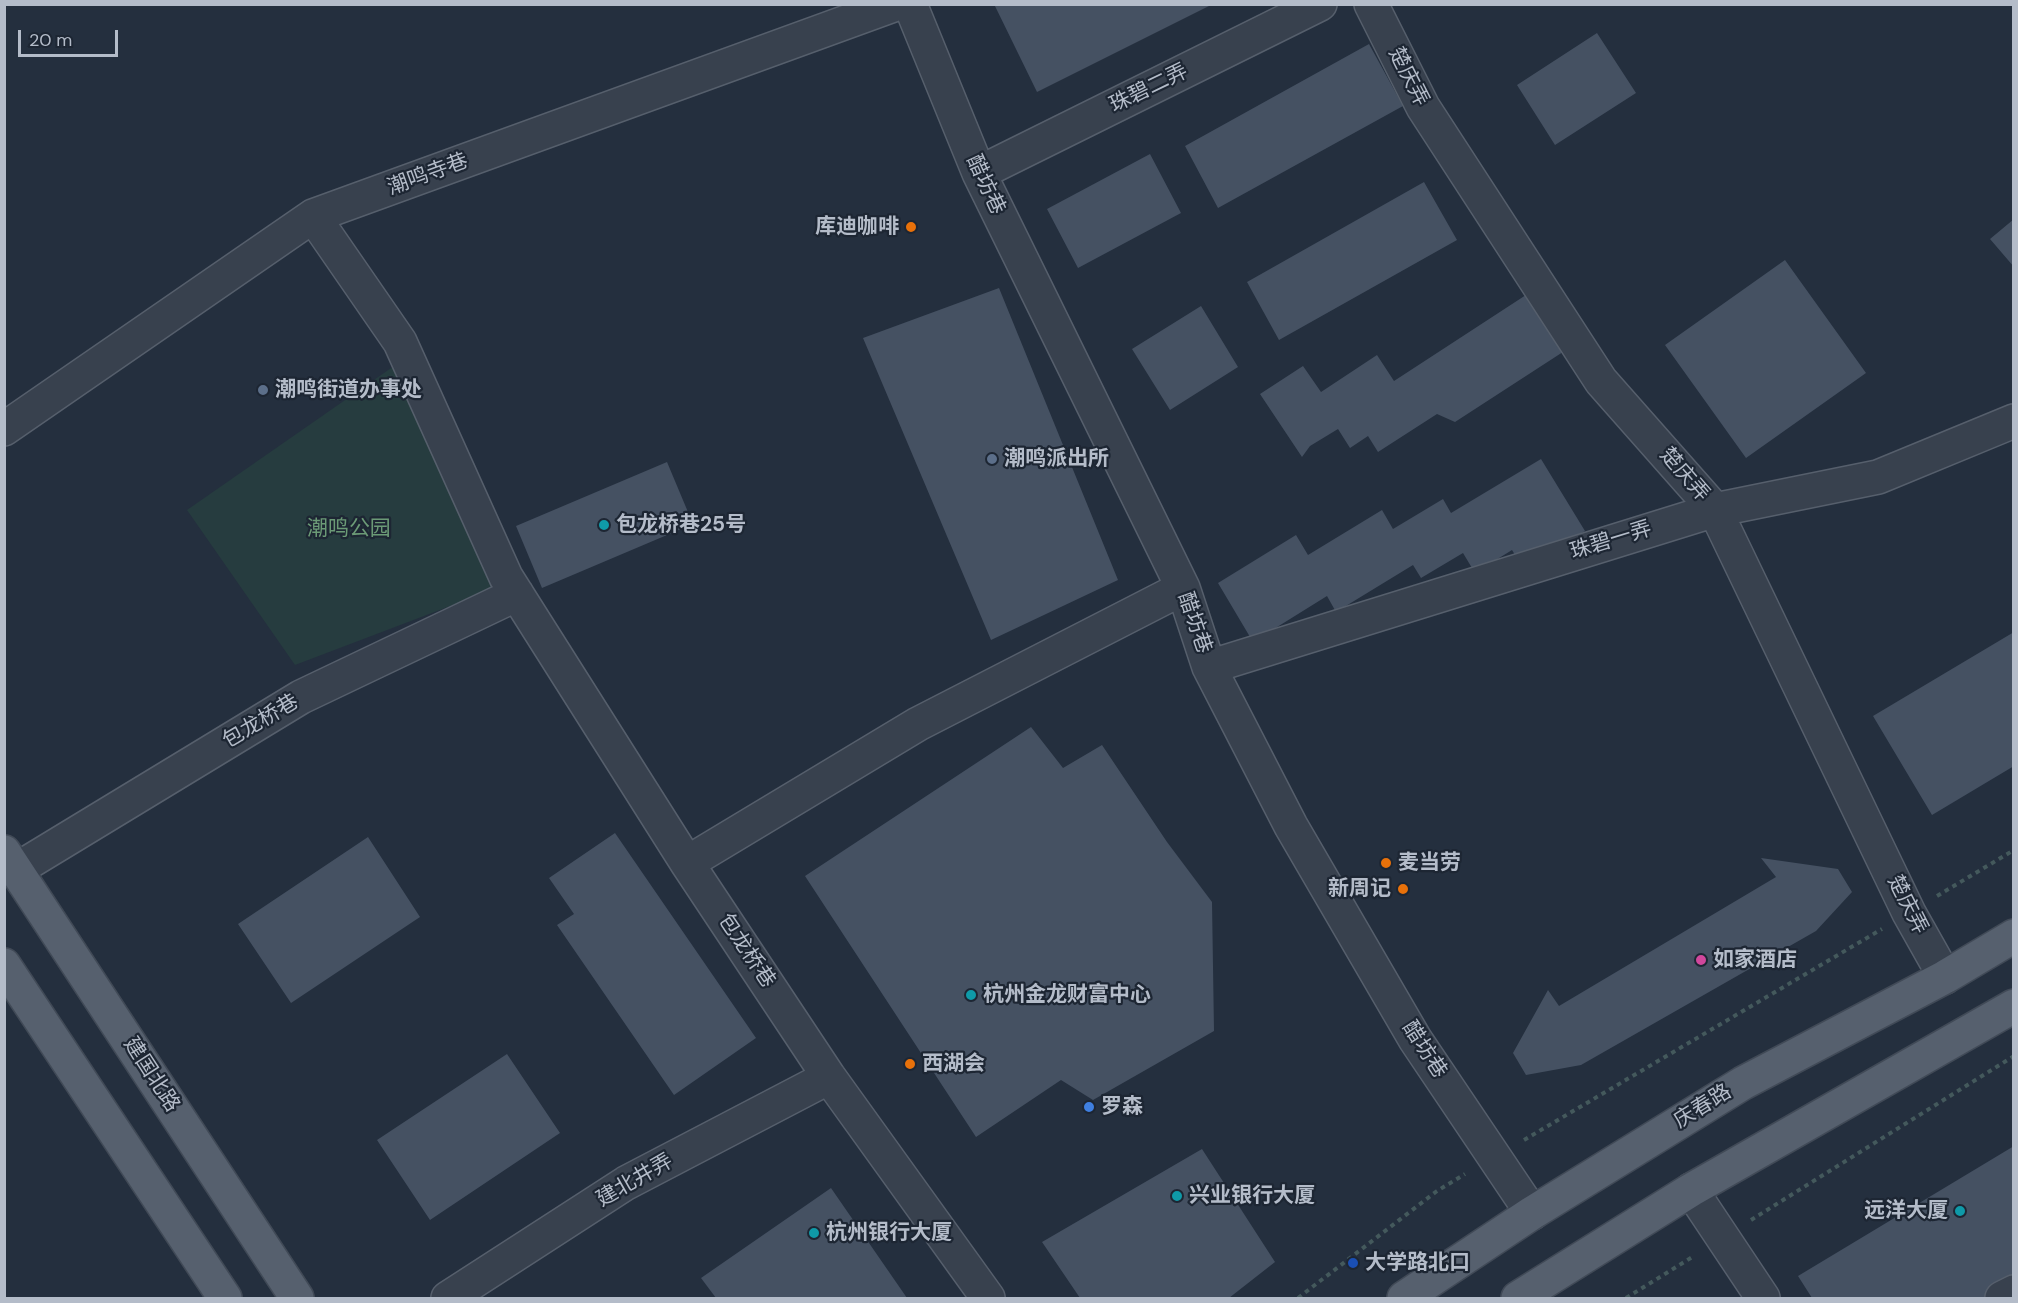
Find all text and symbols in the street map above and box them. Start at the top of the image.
scale bar [21,18,122,56]
text: 20 m [29,28,72,52]
street label: 楚庆弄 [1382,43,1434,111]
street label: 珠碧二弄 [1106,59,1192,119]
street label: 潮鸣寺巷 [384,149,472,201]
street label: 醋坊巷 [960,151,1010,219]
place label: 库迪咖啡 [815,214,899,240]
marker: 库迪咖啡 [904,220,918,234]
place label: 潮鸣街道办事处 [275,377,422,403]
marker: 潮鸣街道办事处 [256,383,270,397]
street label: 楚庆弄 [1654,443,1714,507]
place label: 潮鸣派出所 [1004,446,1109,472]
marker: 潮鸣派出所 [985,452,999,466]
place label: 包龙桥巷25号 [616,512,746,538]
park label: 潮鸣公园 [307,516,391,542]
street label: 珠碧一弄 [1567,517,1655,565]
marker: 包龙桥巷25号 [597,518,611,532]
street label: 醋坊巷 [1172,589,1216,657]
street label: 包龙桥巷 [219,690,303,754]
place label: 麦当劳 [1398,850,1461,876]
marker: 麦当劳 [1379,856,1393,870]
street label: 楚庆弄 [1881,871,1933,939]
place label: 新周记 [1328,876,1391,902]
marker: 新周记 [1396,882,1410,896]
street label: 包龙桥巷 [712,909,780,993]
place label: 如家酒店 [1713,947,1797,973]
marker: 如家酒店 [1694,953,1708,967]
place label: 杭州金龙财富中心 [983,982,1151,1008]
marker: 杭州金龙财富中心 [964,988,978,1002]
street label: 醋坊巷 [1396,1017,1452,1083]
street label: 建国北路 [118,1033,184,1117]
place label: 西湖会 [922,1051,985,1077]
marker: 西湖会 [903,1057,917,1071]
street label: 庆春路 [1670,1080,1736,1134]
place label: 罗森 [1101,1094,1143,1120]
marker: 罗森 [1082,1100,1096,1114]
street label: 建北井弄 [592,1149,678,1213]
place label: 兴业银行大厦 [1189,1183,1315,1209]
marker: 兴业银行大厦 [1170,1189,1184,1203]
place label: 远洋大厦 [1864,1198,1948,1224]
marker: 远洋大厦 [1953,1204,1967,1218]
place label: 杭州银行大厦 [826,1220,952,1246]
marker: 杭州银行大厦 [807,1226,821,1240]
place label: 大学路北口 [1365,1250,1470,1276]
marker: 大学路北口 [1346,1256,1360,1270]

